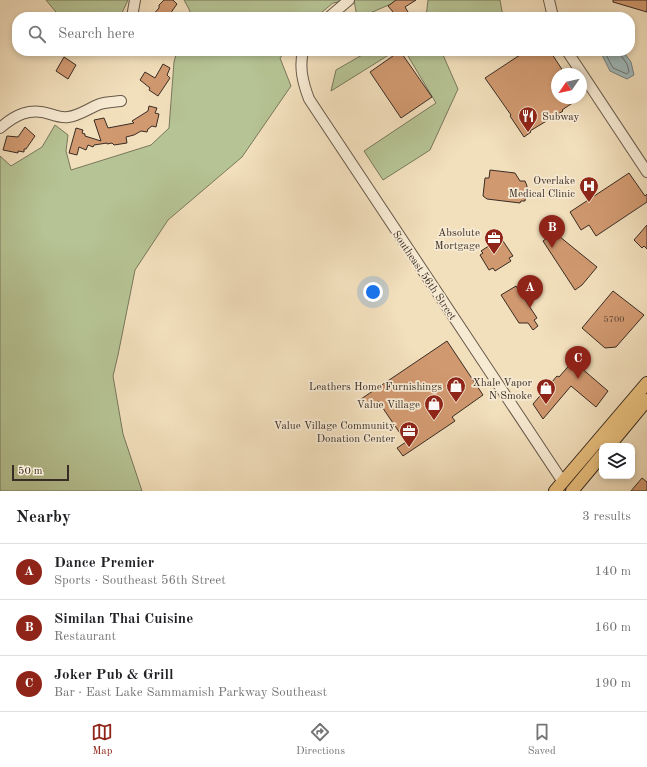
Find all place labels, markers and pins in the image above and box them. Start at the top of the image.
restaurant icon: Subway [517,105,539,133]
place label: Subway [542,112,580,123]
hospital icon: Overlake Medical Clinic [578,175,600,203]
place label: Overlake Medical Clinic [509,176,575,200]
pin: B [539,215,565,248]
office icon: Absolute Mortgage [483,227,505,255]
place label: Absolute Mortgage [435,228,480,252]
pin: A [517,275,543,308]
pin: C [565,346,591,379]
shop icon: Leathers Home Furnishings [445,375,467,403]
shop icon: Xhale Vapor N Smoke [535,377,557,405]
place label: Xhale Vapor N Smoke [473,378,532,402]
place label: Leathers Home Furnishings [309,382,442,393]
shop icon: Value Village [423,393,445,421]
place label: Value Village [357,400,420,411]
office icon: Value Village Community Donation Center [398,420,420,448]
place label: Value Village Community Donation Center [274,421,395,445]

